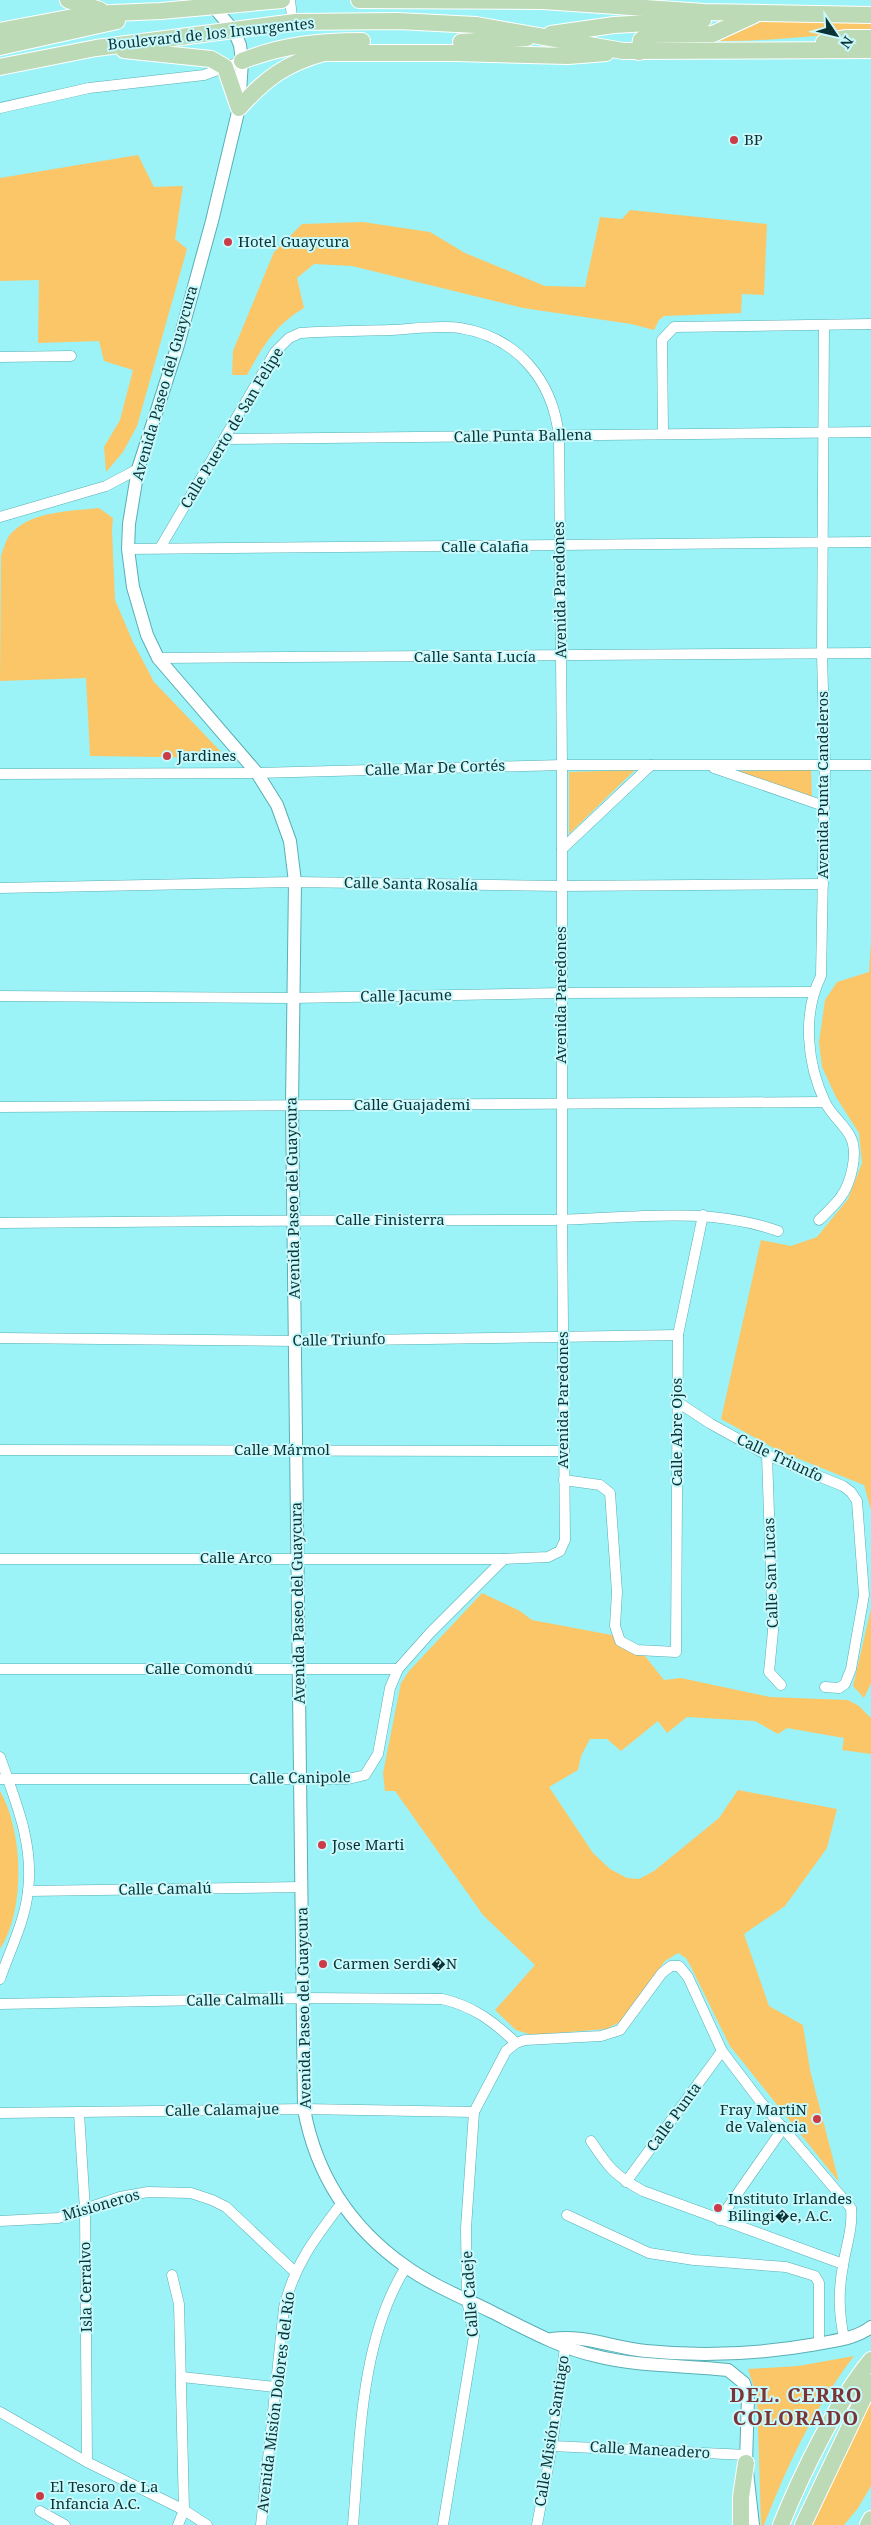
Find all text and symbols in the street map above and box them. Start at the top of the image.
north arrow [811,10,861,60]
street label: Boulevard de los Insurgentes [107,12,315,54]
text: N [836,33,858,53]
place label: BP [744,129,763,149]
marker: BP [728,134,740,146]
place label: Hotel Guaycura [238,231,349,251]
marker: Hotel Guaycura [222,236,234,248]
street label: Avenida Paseo del Guaycura [127,283,201,483]
street label: Calle Puerto de San Felipe [175,343,287,512]
street label: Calle Punta Ballena [454,424,592,446]
street label: Avenida Paredones [548,521,570,659]
street label: Calle Calafia [441,536,529,556]
street label: Calle Santa Lucía [414,646,536,666]
street label: Avenida Punta Candeleros [812,691,832,879]
place label: Jardines [176,745,237,765]
marker: Jardines [161,750,173,762]
street label: Calle Mar De Cortés [365,755,506,779]
street label: Calle Santa Rosalía [344,872,478,894]
street label: Avenida Paredones [550,926,570,1064]
street label: Calle Jacume [360,984,452,1006]
street label: Calle Guajademi [354,1094,471,1114]
street label: Avenida Paseo del Guaycura [280,1097,304,1299]
street label: Calle Finisterra [335,1209,445,1229]
street label: Calle Triunfo [292,1328,386,1350]
street label: Avenida Paredones [552,1331,572,1469]
street label: Calle Abre Ojos [666,1377,686,1486]
street label: Calle Triunfo [734,1428,827,1486]
street label: Calle Mármol [234,1439,330,1459]
street label: Avenida Paseo del Guaycura [285,1502,309,1704]
street label: Calle San Lucas [758,1517,782,1629]
street label: Calle Arco [200,1547,272,1567]
street label: Calle Comondú [145,1658,253,1678]
street label: Calle Canipole [249,1766,351,1788]
place label: Jose Marti [331,1834,405,1854]
marker: Jose Marti [316,1839,328,1851]
street label: Calle Camalú [118,1877,212,1899]
street label: Avenida Paseo del Guaycura [291,1907,315,2109]
place label: Carmen Serdi�N [333,1953,458,1973]
marker: Carmen Serdi�N [317,1958,329,1970]
street label: Calle Calmalli [186,1988,284,2010]
street label: Calle Punta [641,2078,705,2155]
street label: Calle Calamajue [165,2098,279,2120]
place label: Fray MartiN de Valencia [720,2099,808,2136]
marker: Fray MartiN de Valencia [811,2113,823,2125]
street label: Misioneros [60,2183,142,2225]
place label: Instituto Irlandes Bilingi�e, A.C. [728,2188,852,2225]
marker: Instituto Irlandes Bilingi�e, A.C. [712,2202,724,2214]
street label: Isla Cerralvo [74,2241,96,2333]
street label: Calle Cadeje [456,2250,482,2338]
street label: Avenida Misión Dolores del Río [252,2290,299,2514]
street label: Calle Misión Santiago [529,2354,573,2508]
district label: DEL. CERRO COLORADO [730,2381,862,2431]
street label: Calle Maneadero [589,2436,711,2462]
place label: El Tesoro de La Infancia A.C. [50,2476,158,2513]
marker: El Tesoro de La Infancia A.C. [34,2490,46,2502]

